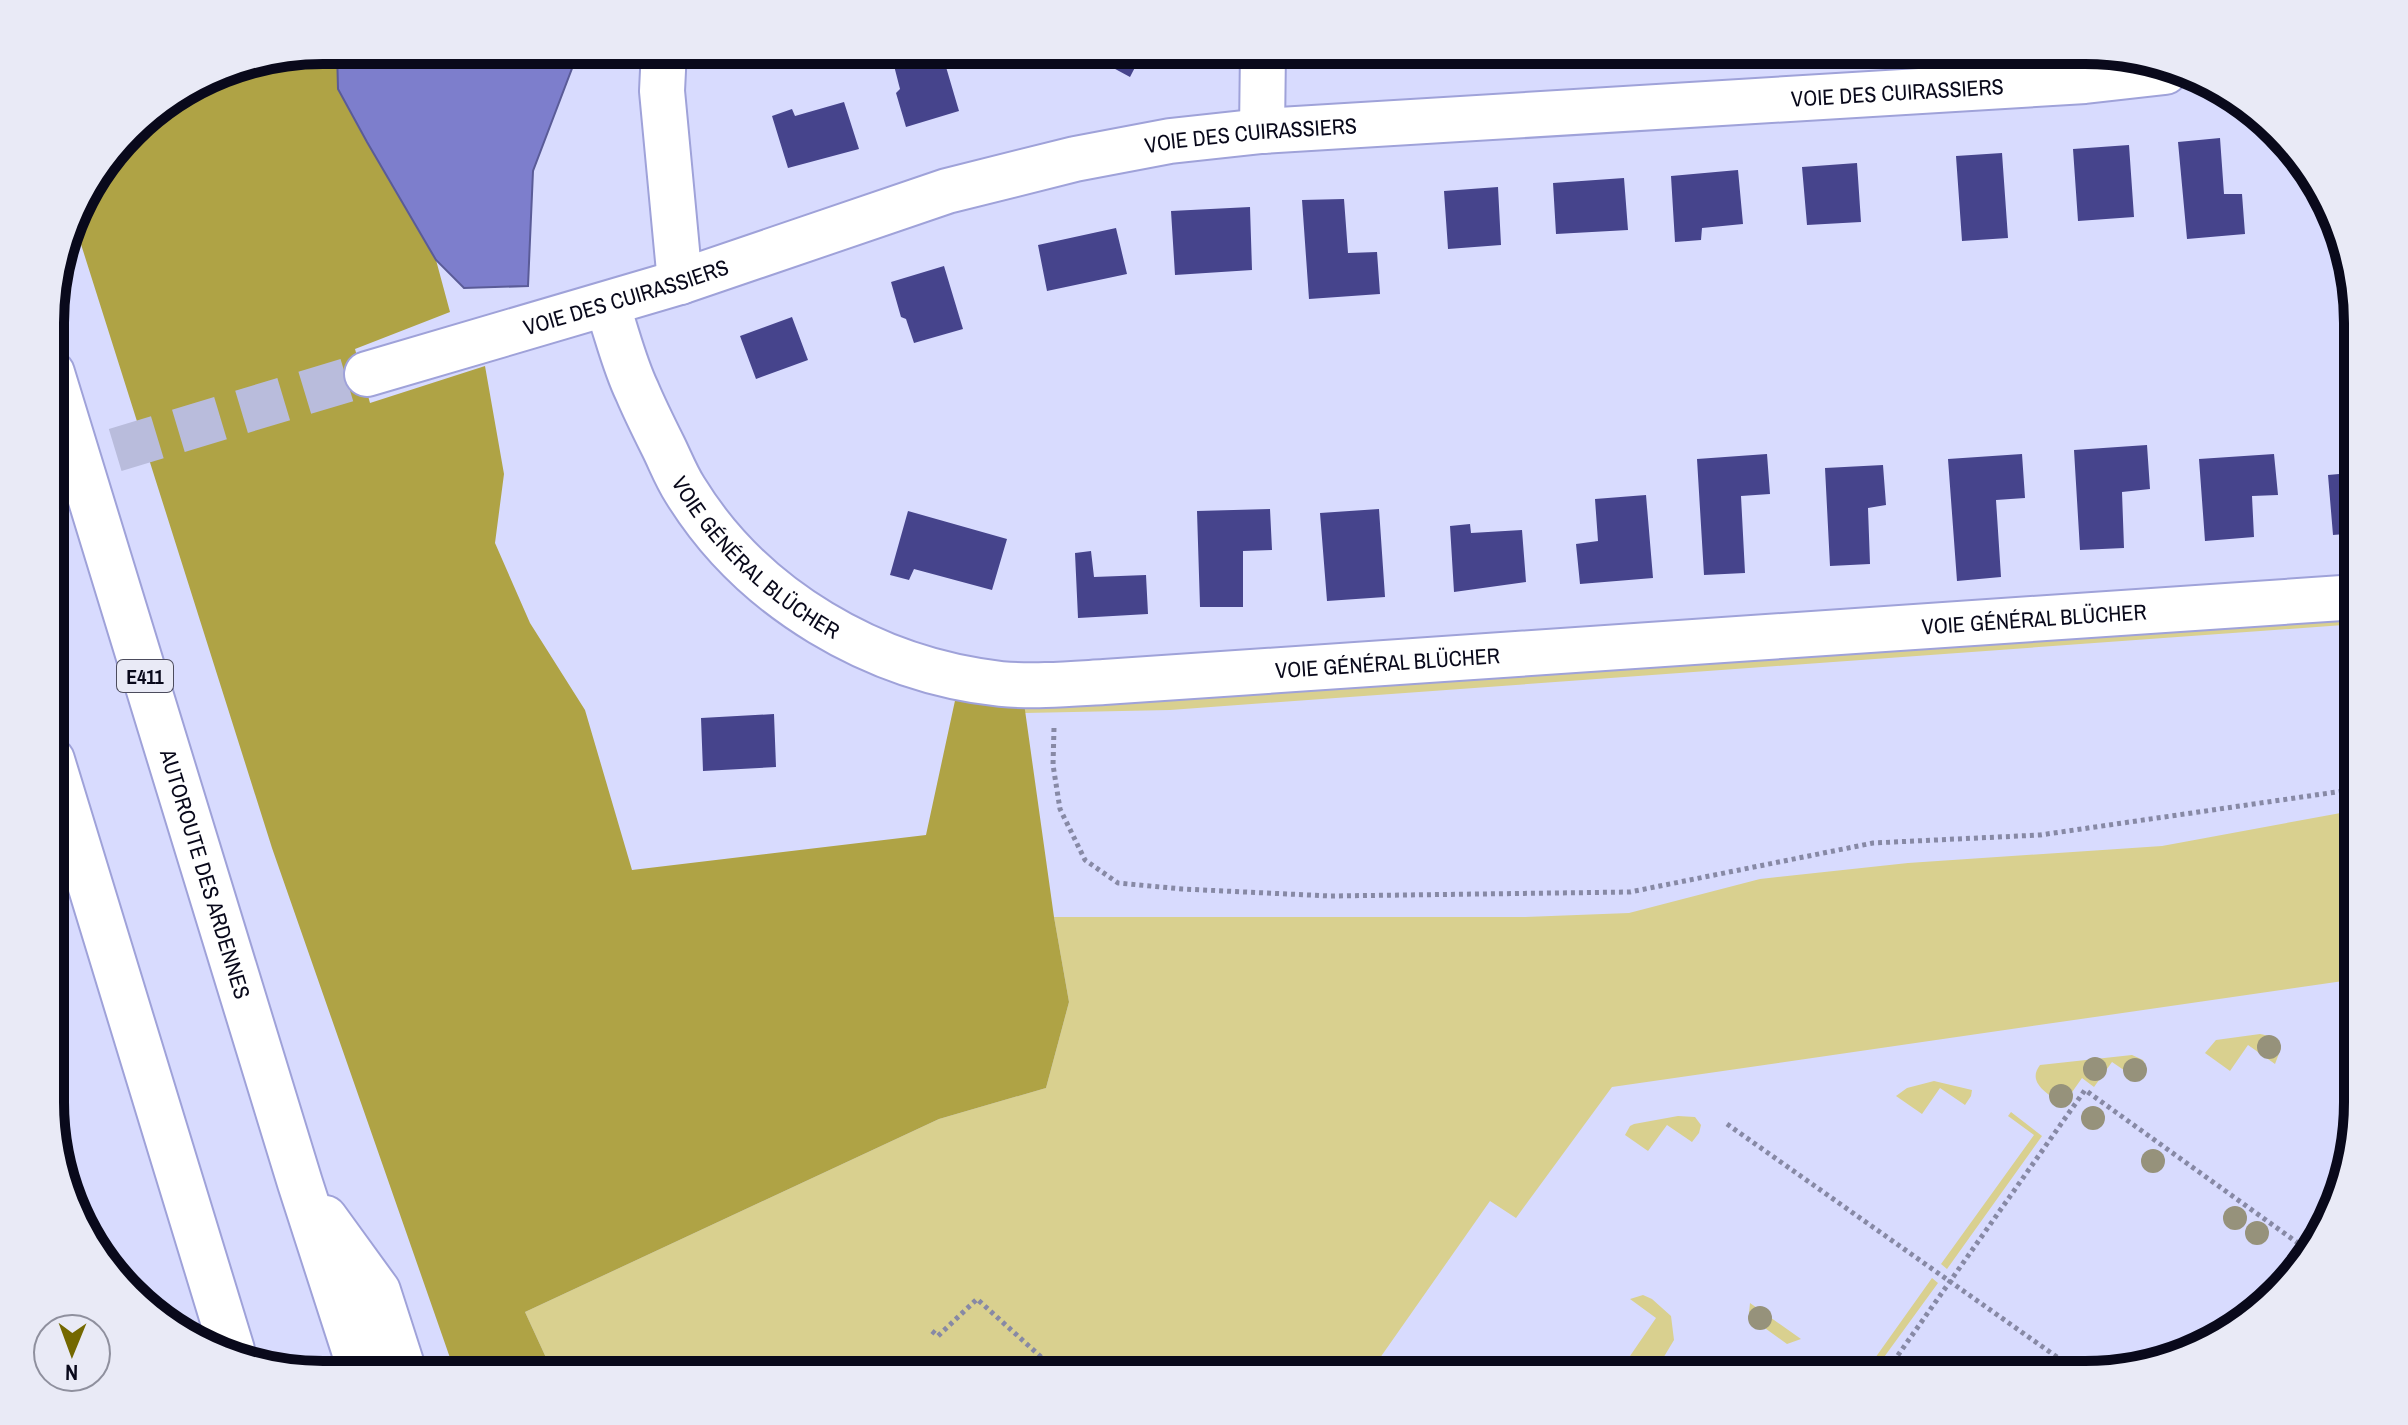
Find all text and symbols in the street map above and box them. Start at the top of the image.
street label: VOIE DES CUIRASSIERS [1790,71,2004,114]
street label: VOIE DES CUIRASSIERS [1142,110,1358,160]
street label: VOIE DES CUIRASSIERS [520,252,732,342]
street label: VOIE GÉNÉRAL BLÜCHER [665,471,845,646]
street label: VOIE GÉNÉRAL BLÜCHER [1921,596,2147,641]
street label: VOIE GÉNÉRAL BLÜCHER [1274,640,1501,685]
road number: E411 [117,660,173,692]
street label: AUTOROUTE DES ARDENNES [153,745,258,1003]
north arrow [32,1313,112,1393]
text: N [65,1358,78,1388]

